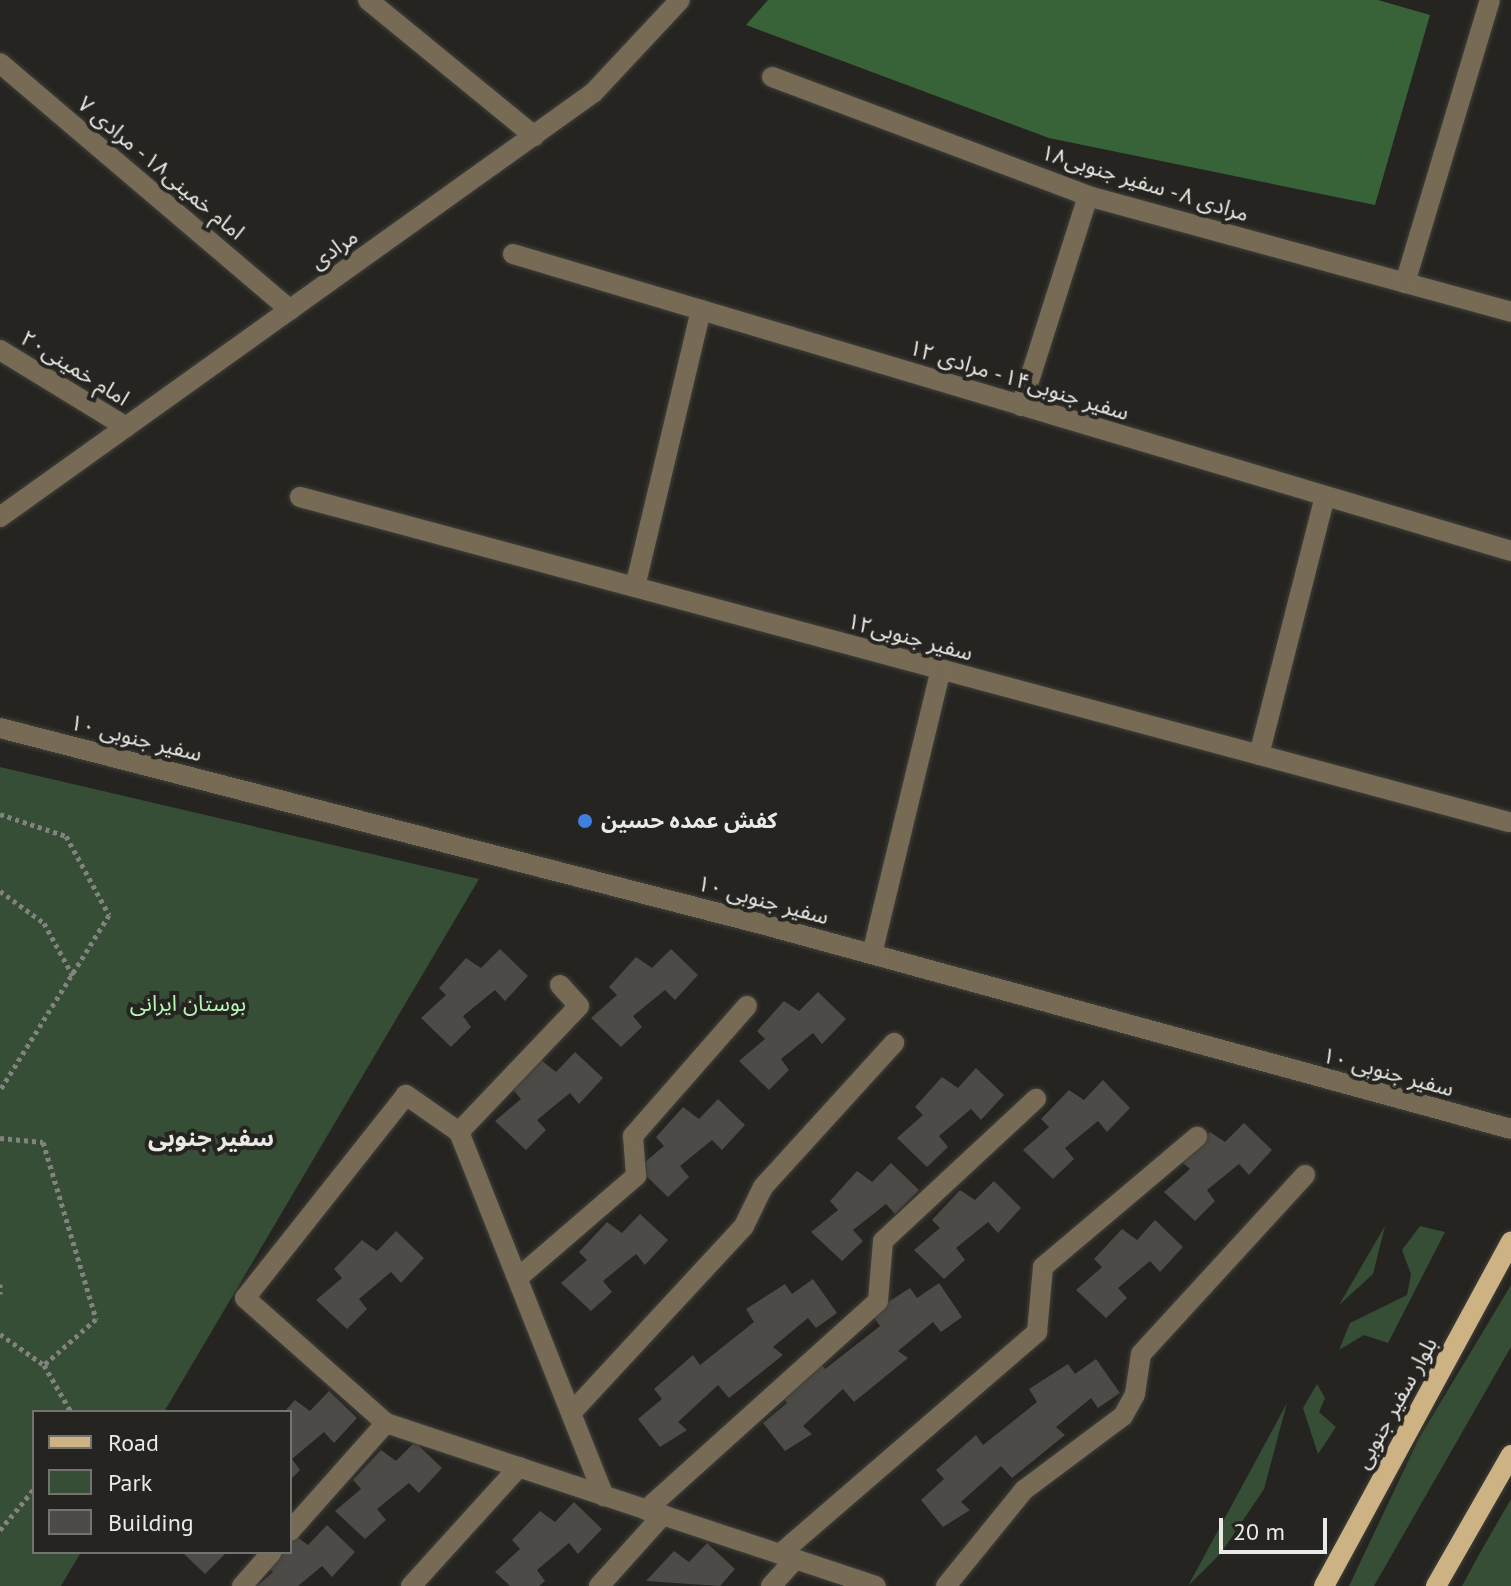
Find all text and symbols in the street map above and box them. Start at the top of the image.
street label: امام خمینی۱۸ - مرادی ۷ [71,90,251,246]
street label: مرادی ۸ - سفیر جنوبی۱۸ [1036,138,1254,228]
street label: مرادی [305,223,363,275]
street label: امام خمینی۲۰ [16,324,134,412]
street label: سفیر جنوبی۱۴ - مرادی ۱۲ [904,333,1134,427]
street label: سفیر جنوبی۱۲ [844,608,976,666]
street label: سفیر جنوبی ۱۰ [67,709,205,767]
place label: کفش عمده حسین [601,808,777,834]
marker: کفش عمده حسین [576,812,594,830]
street label: سفیر جنوبی ۱۰ [694,870,832,930]
park label: بوستان ایرانی [130,991,246,1017]
street label: سفیر جنوبی ۱۰ [1319,1042,1457,1102]
district label: سفیر جنوبی [148,1124,274,1152]
street label: بلوار سفیر جنوبی [1349,1333,1443,1473]
legend [32,1410,292,1554]
text: Road [108,1427,159,1458]
text: Park [108,1467,152,1498]
scale bar [1223,1502,1331,1552]
text: Building [108,1507,194,1538]
text: 20 m [1233,1516,1285,1547]

